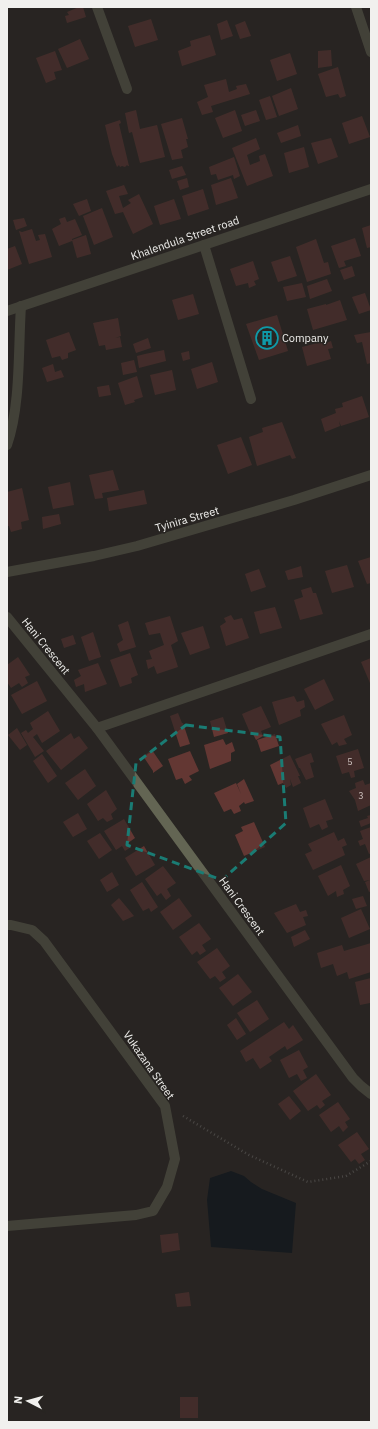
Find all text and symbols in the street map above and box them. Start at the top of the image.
street label: Khalendula Street road [129,213,241,263]
building icon: Company [254,325,280,351]
place label: Company [282,331,329,345]
street label: Tyinira Street [153,503,221,535]
street label: Hani Crescent [19,615,73,677]
house number: 5 [347,756,353,767]
house number: 3 [358,790,364,801]
street label: Hani Crescent [216,874,268,938]
street label: Vukazana Street [120,1028,178,1102]
north arrow [8,1381,48,1421]
text: N [11,1395,25,1405]

